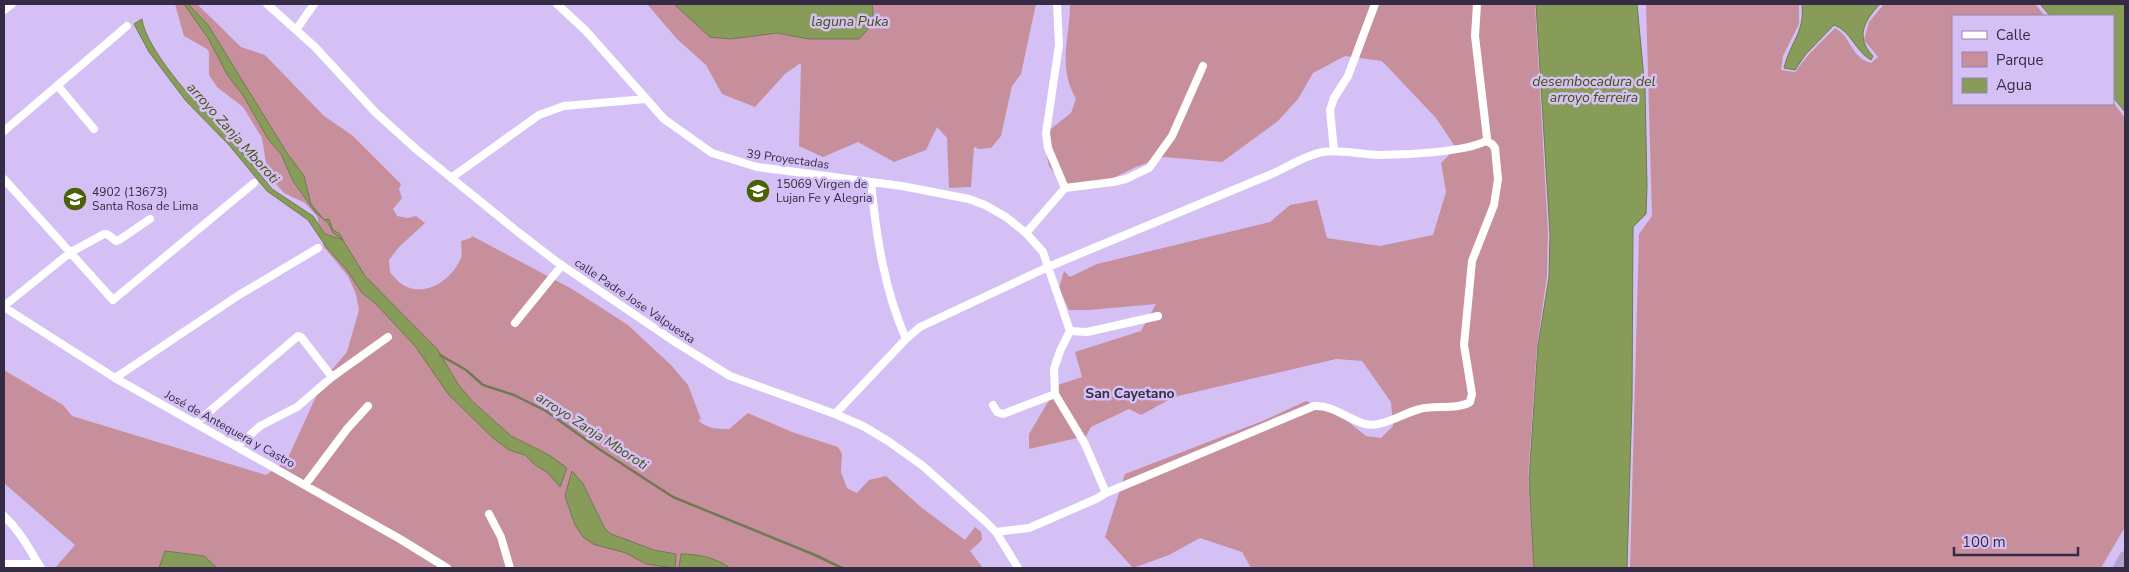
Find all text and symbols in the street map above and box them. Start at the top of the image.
water label: laguna Puka [811,12,889,31]
legend [1952,15,2114,105]
text: Calle [1996,25,2031,45]
text: Parque [1996,50,2044,70]
water label: desembocadura del arroyo ferreira [1532,72,1656,107]
text: Agua [1996,75,2032,95]
water label: arroyo Zanja Mboroti [182,78,284,188]
street label: 39 Proyectadas [746,145,831,173]
place label: 15069 Virgen de Lujan Fe y Alegria [776,176,872,206]
school or university icon: 15069 Virgen de Lujan Fe y Alegria [745,178,771,204]
place label: 4902 (13673) Santa Rosa de Lima [92,184,198,214]
school or university icon: 4902 (13673) Santa Rosa de Lima [62,186,88,212]
street label: calle Padre Jose Valpuesta [571,255,699,347]
district label: San Cayetano [1085,384,1175,403]
street label: José de Antequera y Castro [161,386,298,472]
water label: arroyo Zanja Mboroti [532,388,652,475]
scale bar [1954,524,2078,556]
text: 100 m [1962,532,2006,552]

